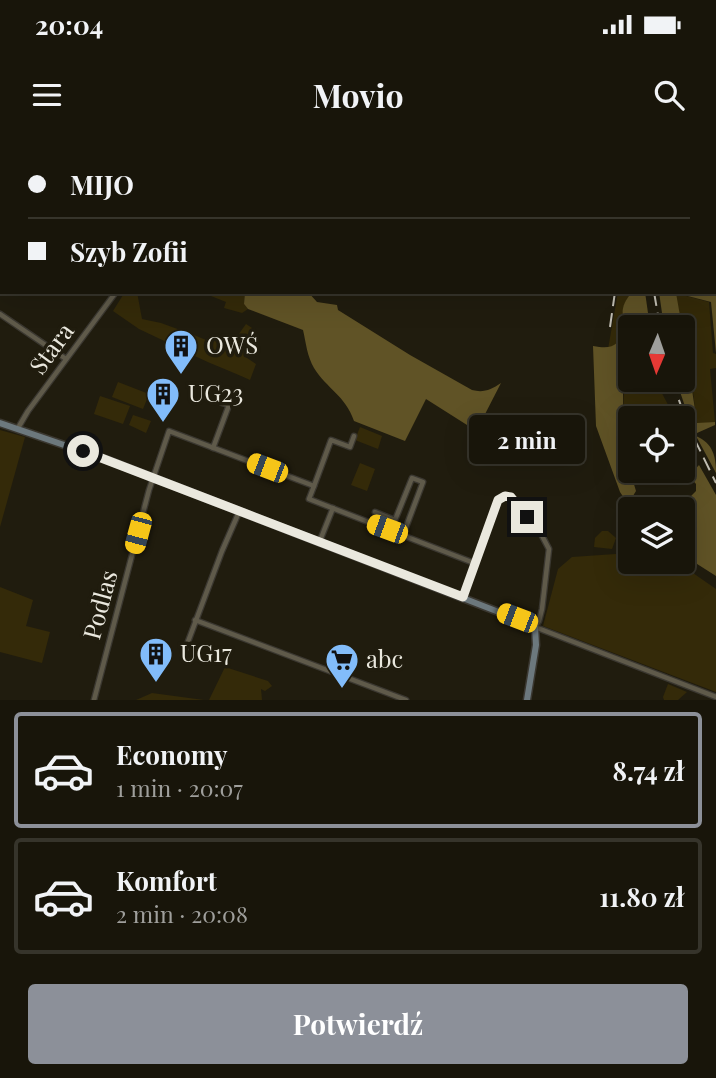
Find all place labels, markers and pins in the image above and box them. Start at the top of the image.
building icon: OWŚ [162,327,200,376]
place label: OWŚ [206,328,258,360]
building icon: UG23 [144,375,182,424]
place label: UG23 [188,376,243,408]
building icon: UG17 [137,635,175,684]
place label: UG17 [180,636,232,668]
supermarket icon: abc [323,641,361,690]
place label: abc [366,642,403,674]

